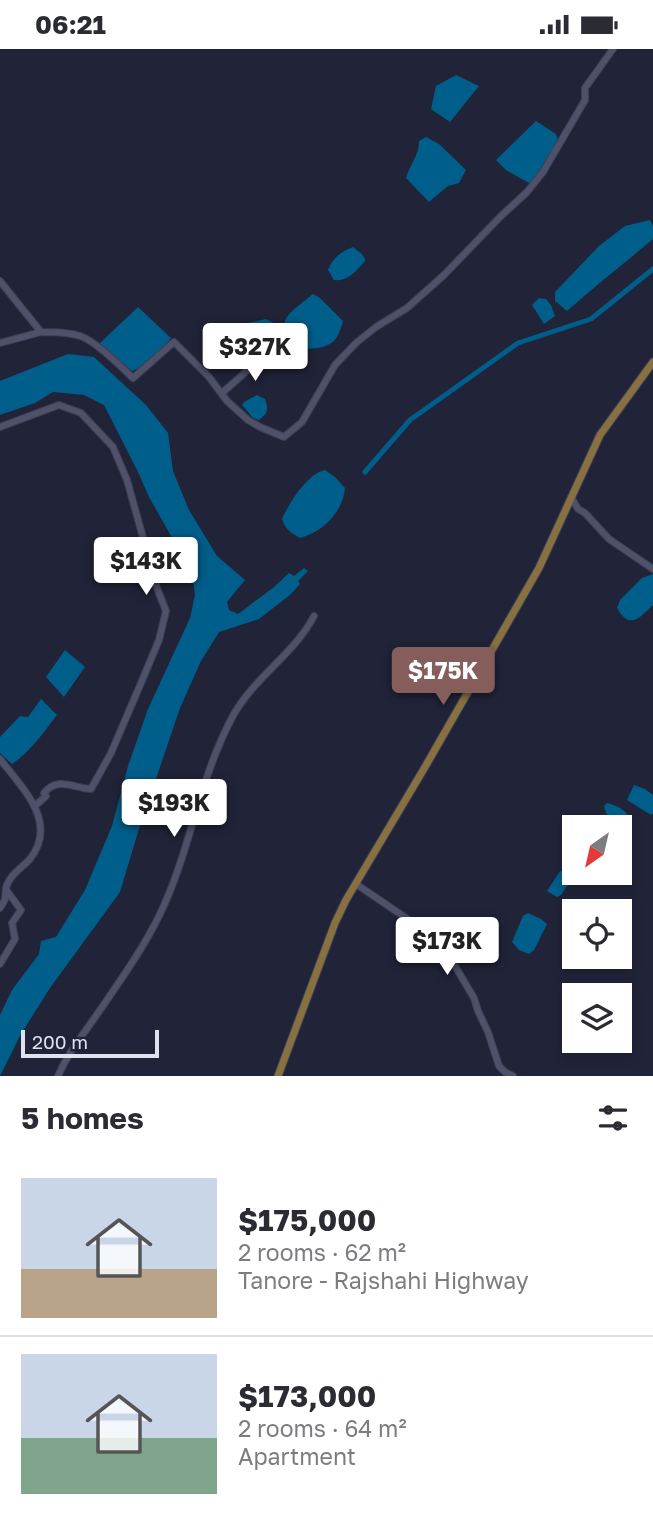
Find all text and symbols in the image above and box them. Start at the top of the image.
text: 06:21 [35,9,106,40]
pin: $327K [206,323,304,383]
text: $327K [219,332,291,360]
pin: $143K [97,538,195,597]
text: $143K [110,546,182,574]
pin: $175K [394,647,492,707]
text: $175K [408,656,478,684]
pin: $193K [125,779,223,839]
text: $193K [138,788,210,816]
north arrow [562,815,632,885]
map controls [562,815,632,1053]
button: locate [562,899,632,969]
pin: $173K [398,918,496,977]
text: $173K [412,926,482,954]
button: layers [562,983,632,1053]
scale bar [21,1027,159,1059]
text: 200 m [32,1030,88,1053]
icon: filters [594,1099,632,1137]
text: 5 homes [21,1100,144,1136]
text: $175,000 [238,1202,376,1238]
icon: home [77,1206,161,1290]
text: 2 rooms · 62 m² [238,1238,406,1266]
text: Tanore - Rajshahi Highway [238,1266,529,1294]
text: $173,000 [238,1378,376,1414]
icon: home [77,1382,161,1466]
text: 2 rooms · 64 m² [238,1414,407,1442]
text: Apartment [238,1442,356,1470]

